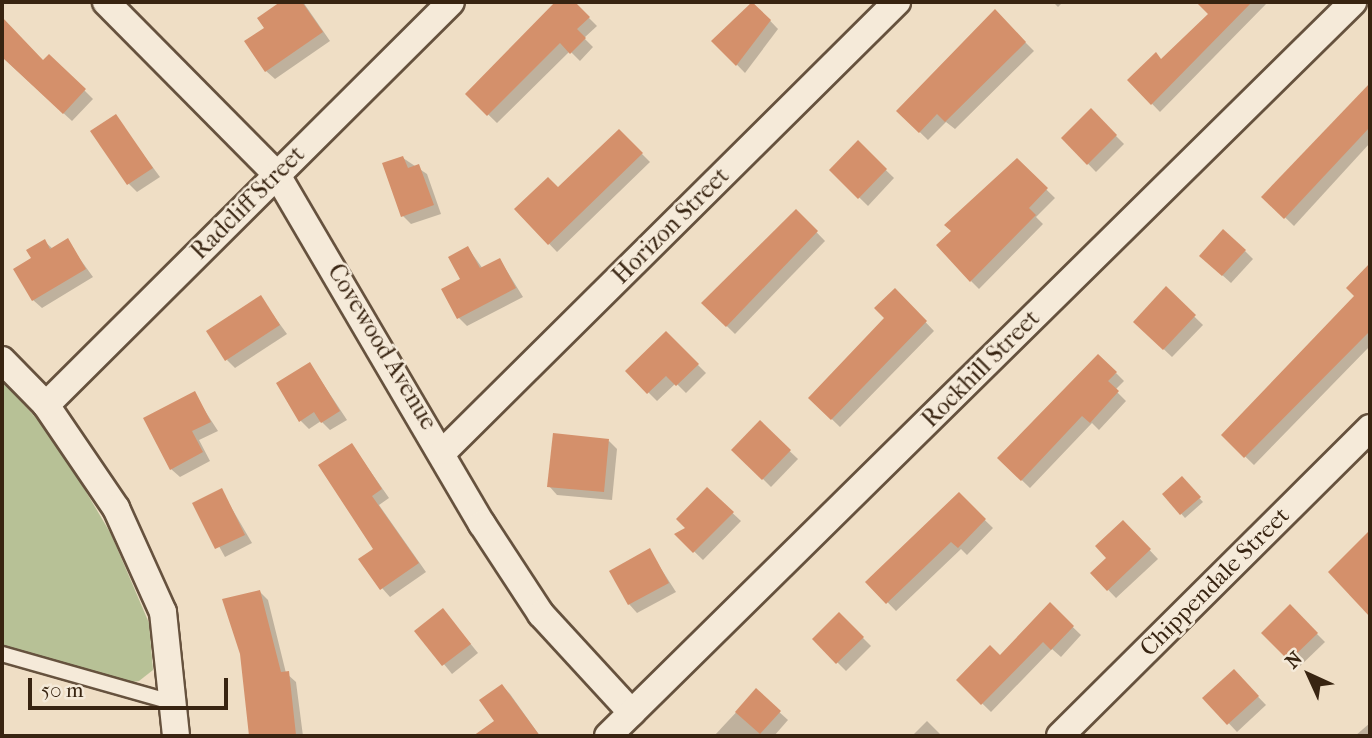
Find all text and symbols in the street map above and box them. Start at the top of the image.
street label: Radcliff Street [185,140,311,266]
street label: Horizon Street [607,162,735,290]
street label: Covewood Avenue [321,259,443,435]
street label: Rockhill Street [916,304,1046,434]
street label: Chippendale Street [1134,501,1296,663]
north arrow [1274,640,1344,710]
text: N [1281,647,1307,673]
scale bar [32,664,231,708]
text: 50 m [41,678,84,702]

